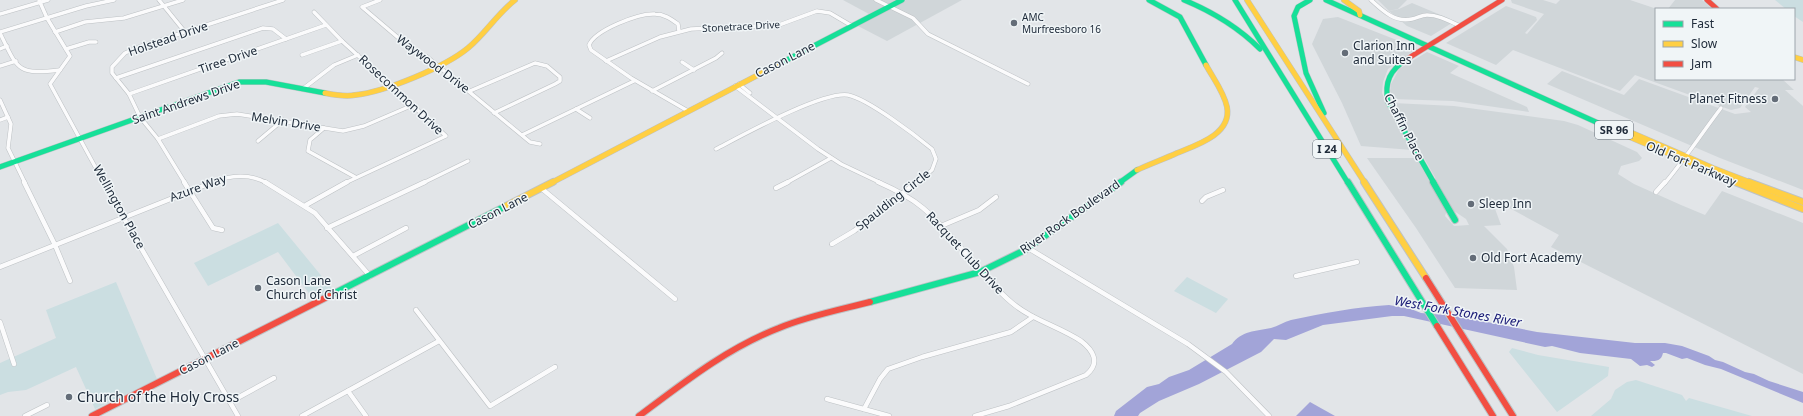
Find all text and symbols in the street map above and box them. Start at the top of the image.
legend [1655,8,1795,80]
place label: AMC Murfreesboro 16 [1022,10,1101,36]
text: Fast [1691,15,1715,32]
street label: Holstead Drive [126,17,210,60]
street label: Stonetrace Drive [702,17,781,35]
marker: AMC Murfreesboro 16 [1009,18,1019,28]
street label: Waywood Drive [393,30,474,97]
text: Slow [1691,35,1718,52]
street label: Cason Lane [752,37,818,82]
place label: Clarion Inn and Suites [1353,37,1415,68]
street label: Tiree Drive [196,42,260,77]
marker: Clarion Inn and Suites [1340,48,1350,58]
street label: Rosecommon Drive [355,51,448,139]
text: Jam [1690,55,1712,72]
street label: Saint Andrews Drive [130,75,242,128]
street label: Chaffin Place [1380,90,1429,163]
place label: Planet Fitness [1689,90,1767,107]
marker: Planet Fitness [1770,94,1780,104]
street label: Melvin Drive [250,108,322,135]
road number: SR 96 [1595,121,1633,139]
street label: Old Fort Parkway [1643,137,1740,191]
road number: I 24 [1313,140,1341,158]
street label: Wellington Place [89,162,150,252]
street label: Spaulding Circle [852,165,934,234]
street label: Azure Way [167,169,229,206]
street label: River Rock Boulevard [1016,176,1123,258]
street label: Cason Lane [465,188,531,233]
place label: Sleep Inn [1479,195,1532,212]
marker: Sleep Inn [1466,199,1476,209]
street label: Racquet Club Drive [923,208,1008,298]
place label: Old Fort Academy [1481,249,1582,266]
marker: Old Fort Academy [1468,253,1478,263]
place label: Cason Lane Church of Christ [266,272,358,303]
marker: Cason Lane Church of Christ [253,283,263,293]
water label: West Fork Stones River [1393,291,1524,331]
street label: Cason Lane [176,334,242,379]
place label: Church of the Holy Cross [77,387,240,406]
marker: Church of the Holy Cross [64,392,74,402]

